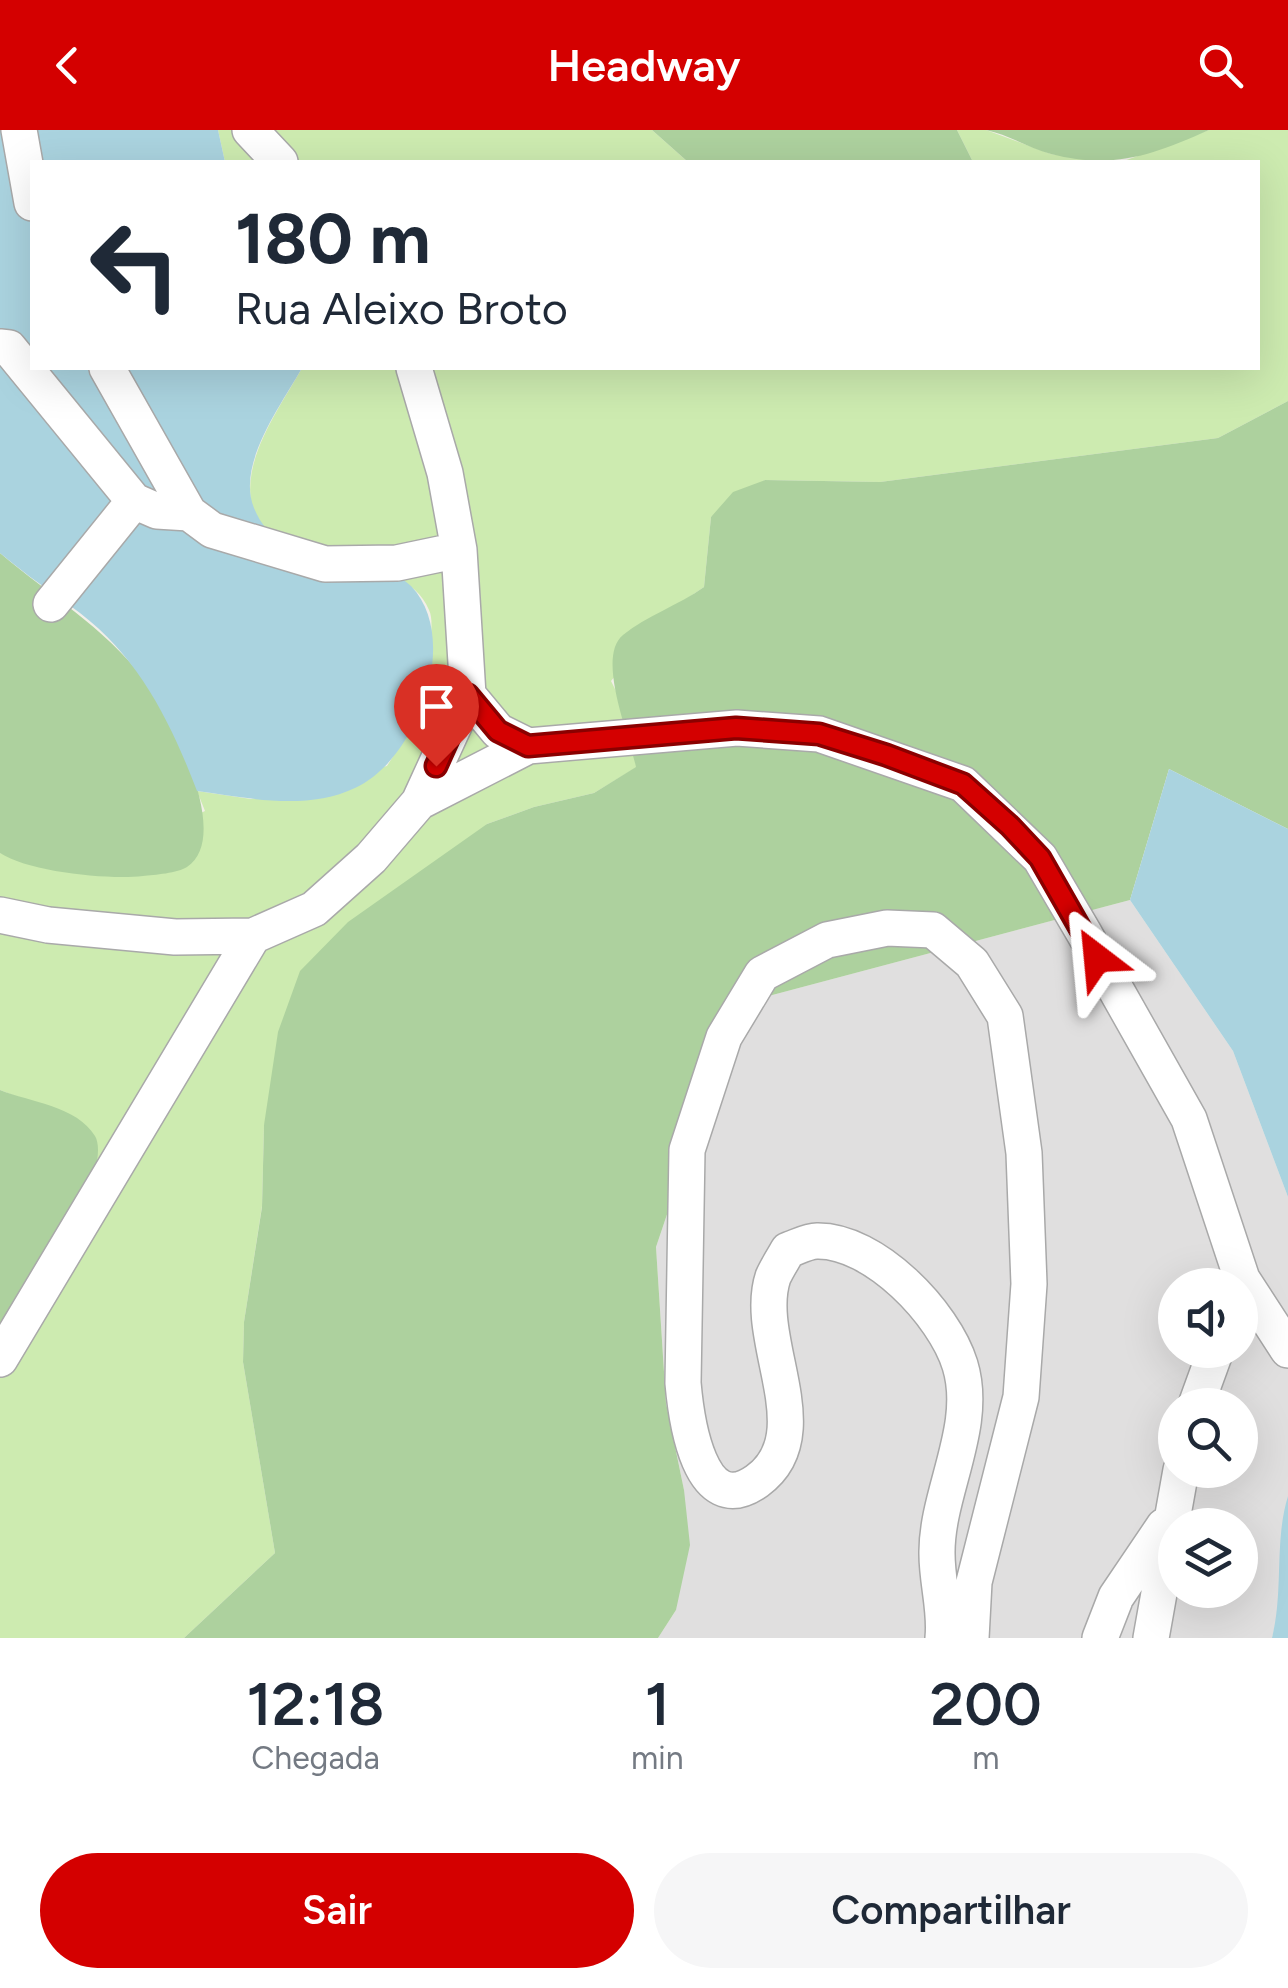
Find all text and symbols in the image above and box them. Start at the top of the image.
icon: back [40,38,95,93]
text: Headway [548,38,740,92]
icon: search [1193,38,1248,93]
text: 180 m [235,196,430,281]
icon: left [70,200,200,330]
text: Rua Aleixo Broto [235,281,568,335]
pin [394,664,479,767]
icon: arrive [409,679,464,734]
position arrow [1045,906,1149,1010]
map controls [1158,1268,1258,1608]
button: sound [1158,1268,1258,1368]
button: search [1158,1388,1258,1488]
button: layers [1158,1508,1258,1608]
text: 12:18 [246,1668,385,1740]
text: 1 [645,1668,670,1740]
text: 200 [930,1668,1042,1740]
text: Chegada [251,1739,380,1777]
text: min [631,1739,684,1777]
text: m [972,1739,999,1777]
button: Sair [40,1853,634,1968]
button: Compartilhar [654,1853,1248,1968]

